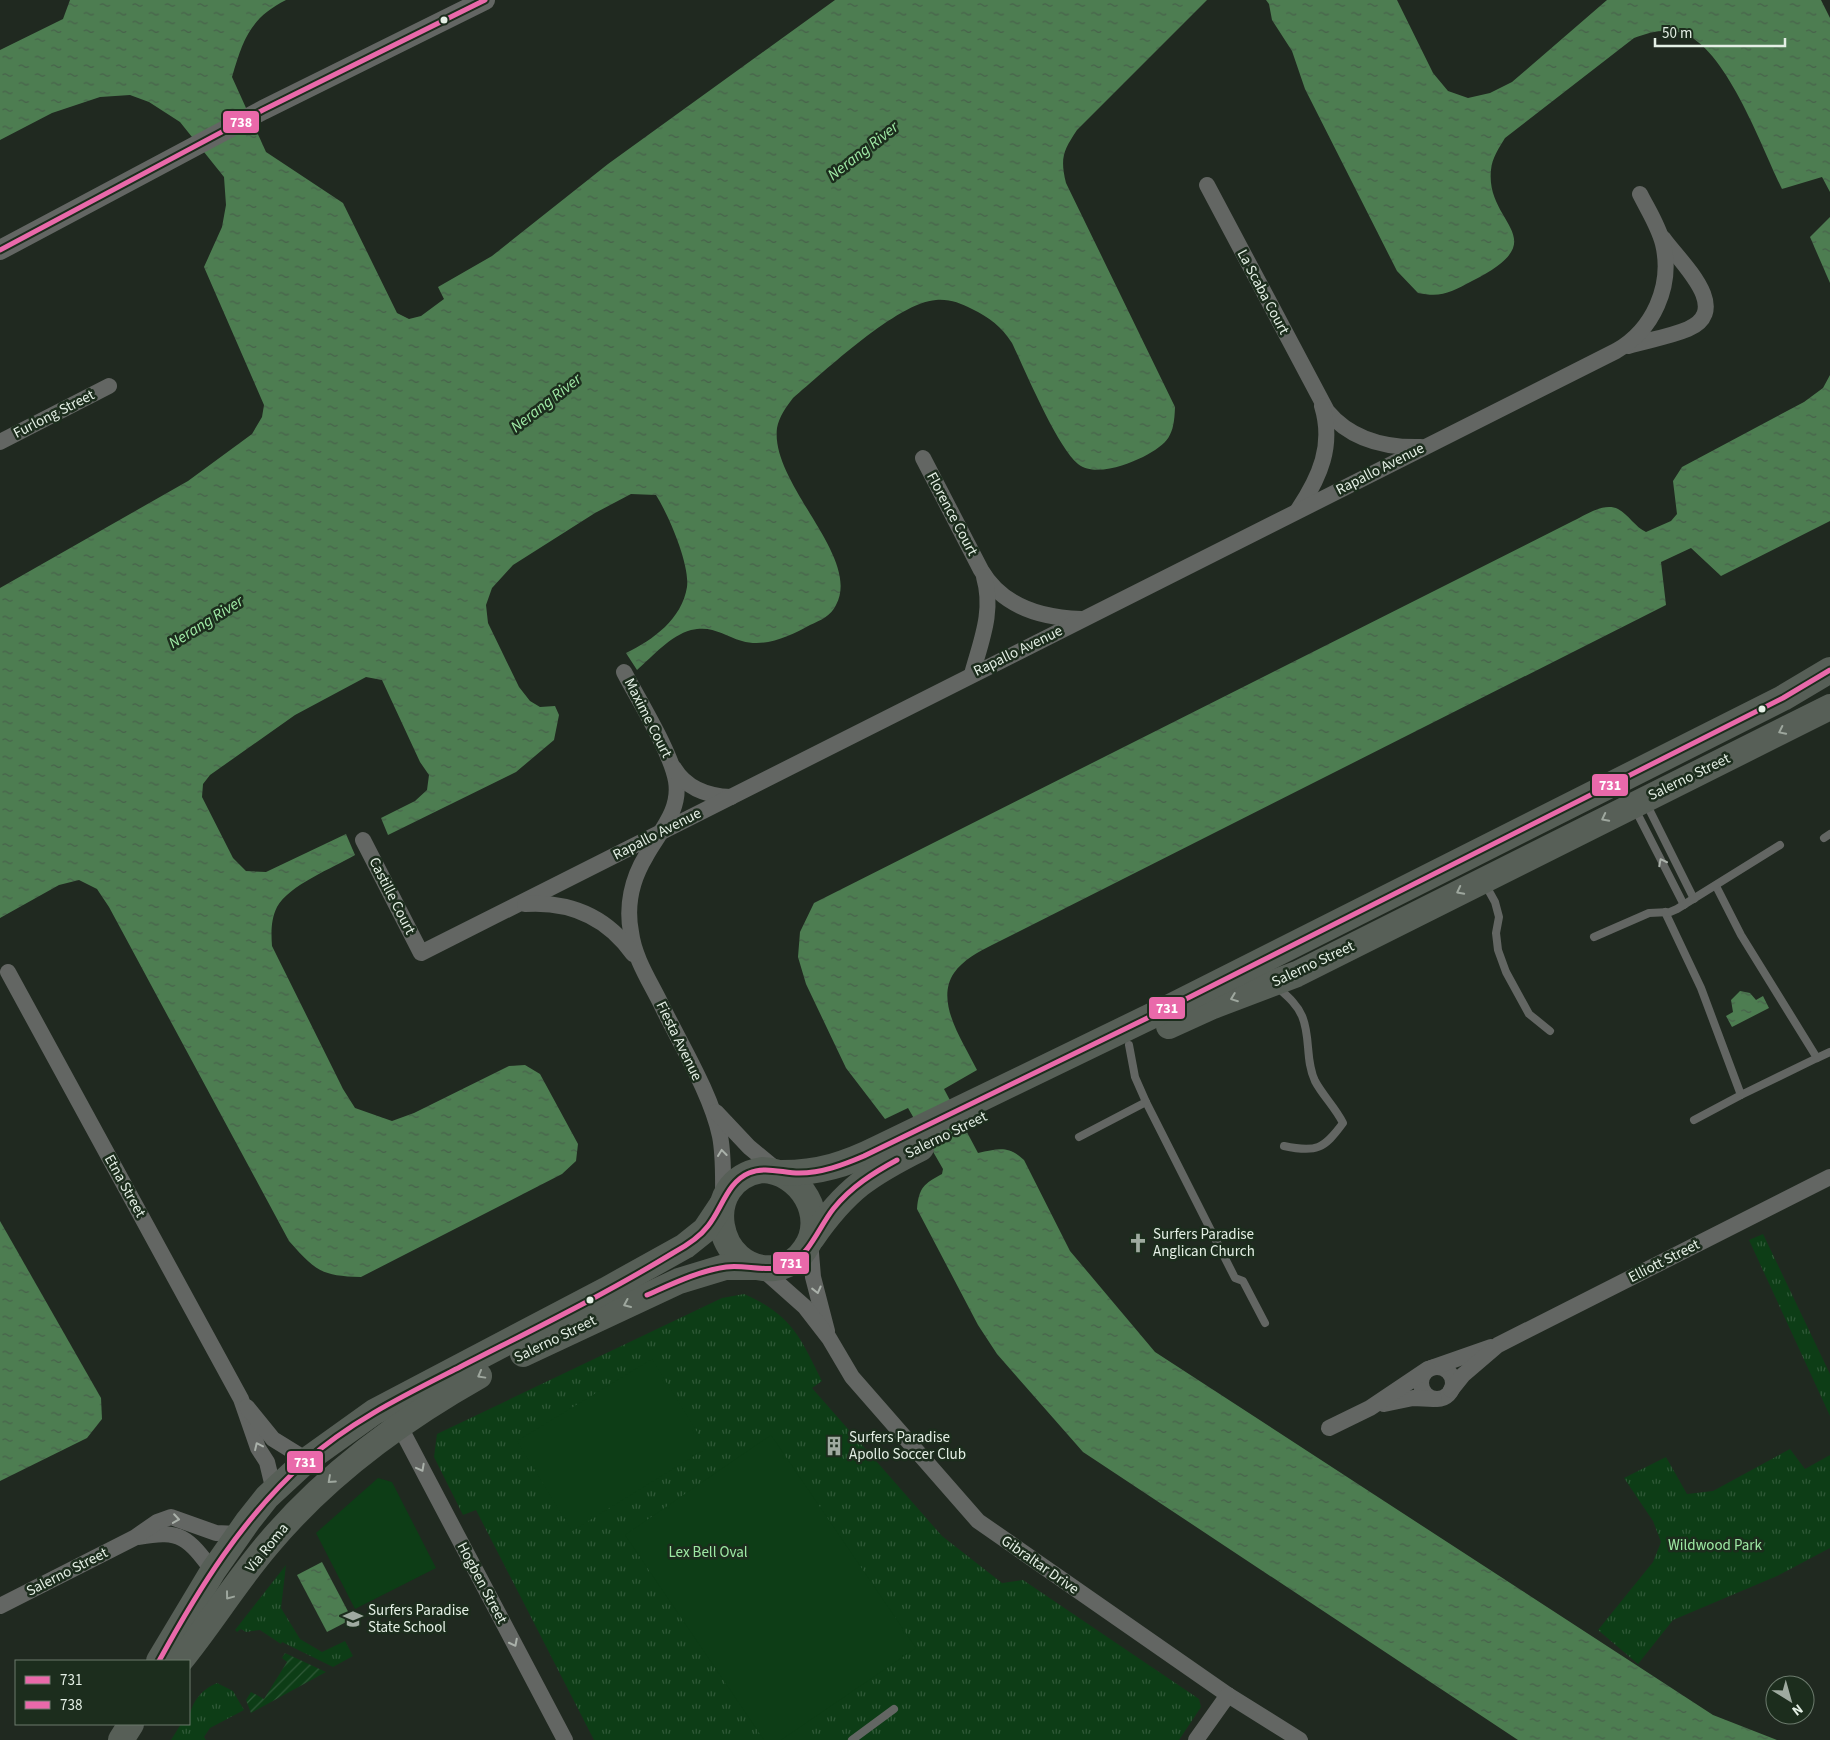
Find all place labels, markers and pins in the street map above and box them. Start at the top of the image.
unlabelled marker [439,15,449,25]
unlabelled marker [1757,704,1767,714]
place label: Surfers Paradise Anglican Church [1153,1224,1255,1262]
church icon: Surfers Paradise Anglican Church [1127,1232,1149,1254]
unlabelled marker [585,1295,595,1305]
place label: Surfers Paradise Apollo Soccer Club [849,1427,966,1465]
building icon: Surfers Paradise Apollo Soccer Club [823,1435,845,1457]
place label: Surfers Paradise State School [368,1600,469,1638]
school or university icon: Surfers Paradise State School [342,1608,364,1630]

